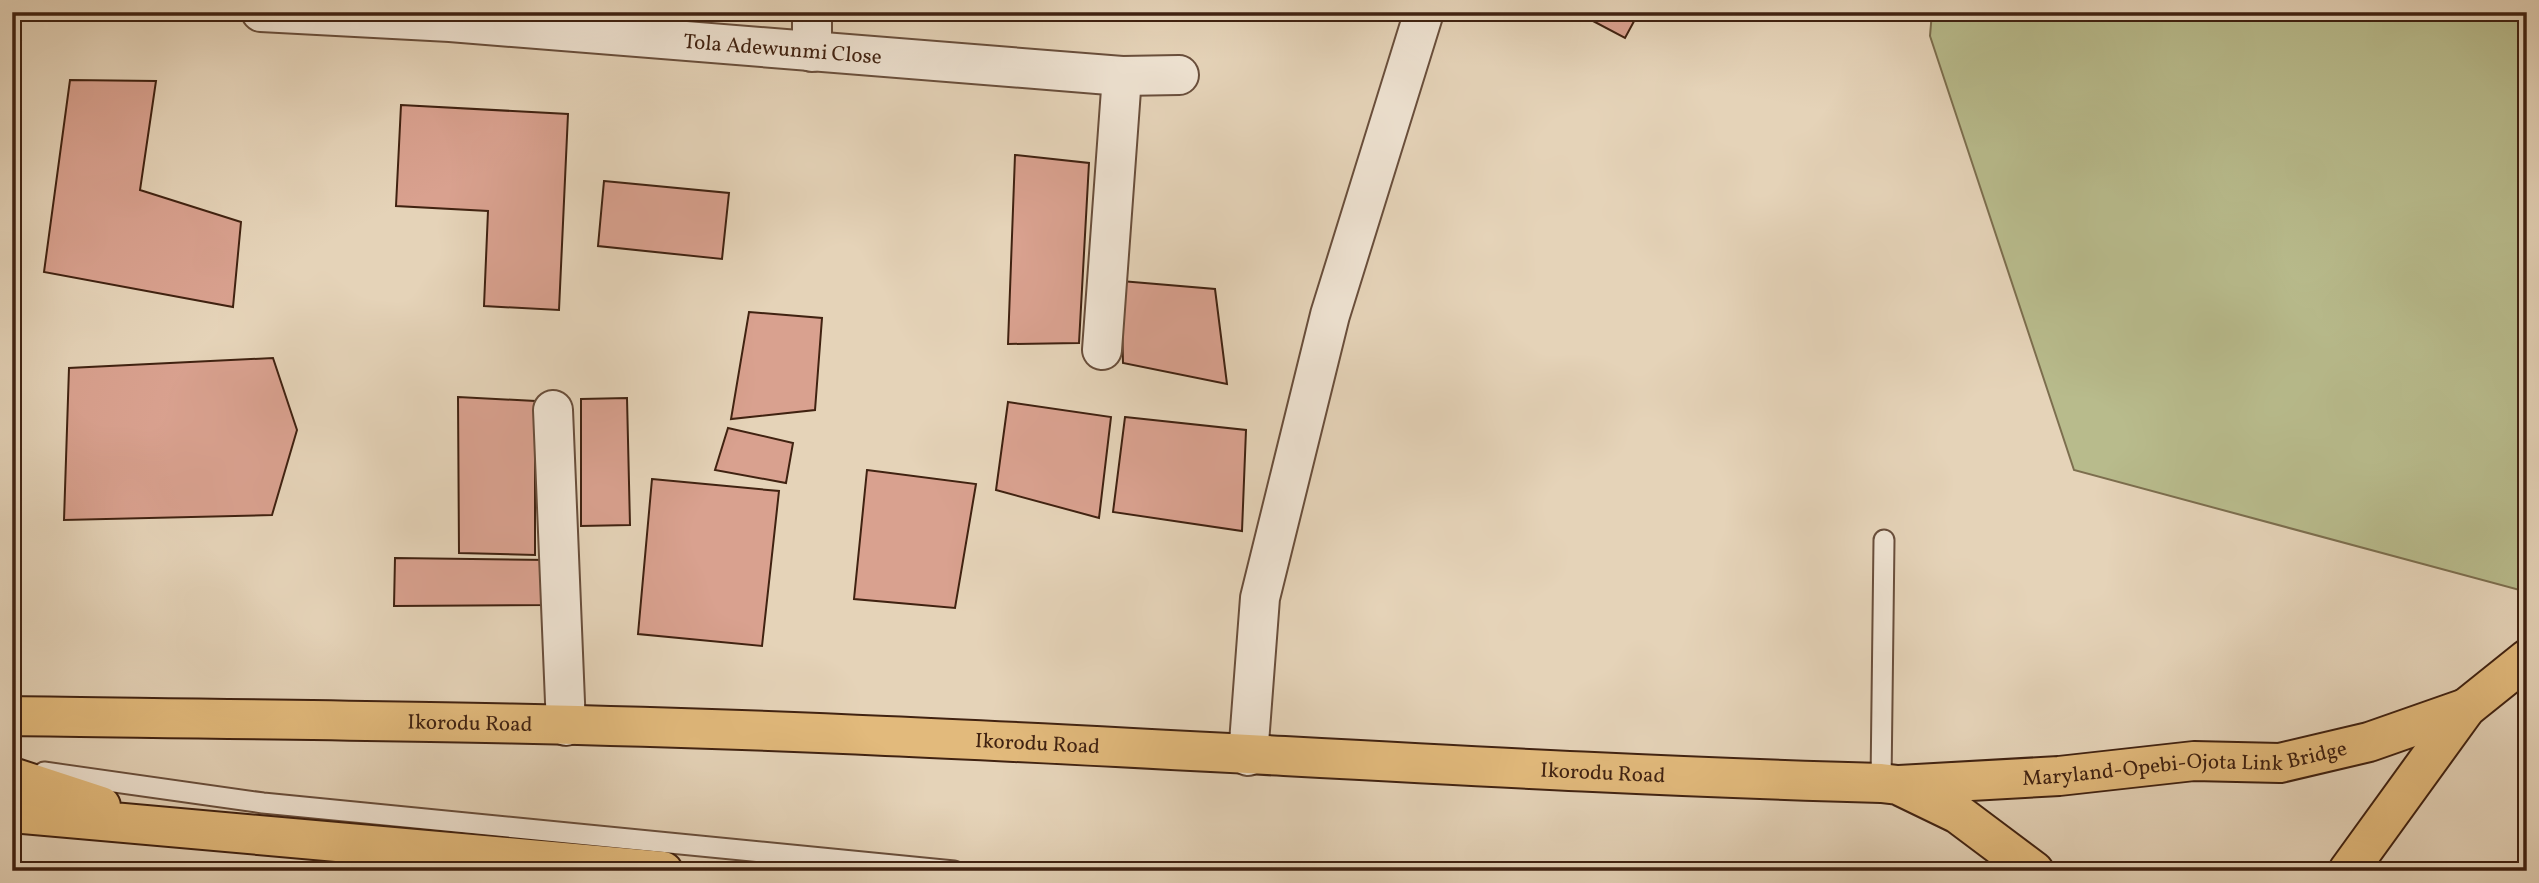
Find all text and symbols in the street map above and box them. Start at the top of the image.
street label: Tola Adewunmi Close [682,28,883,73]
street label: Ikorodu Road [407,708,533,740]
street label: Ikorodu Road [974,727,1101,762]
street label: Maryland-Opebi-Ojota Link Bridge [2022,735,2350,794]
street label: Ikorodu Road [1540,757,1666,791]

